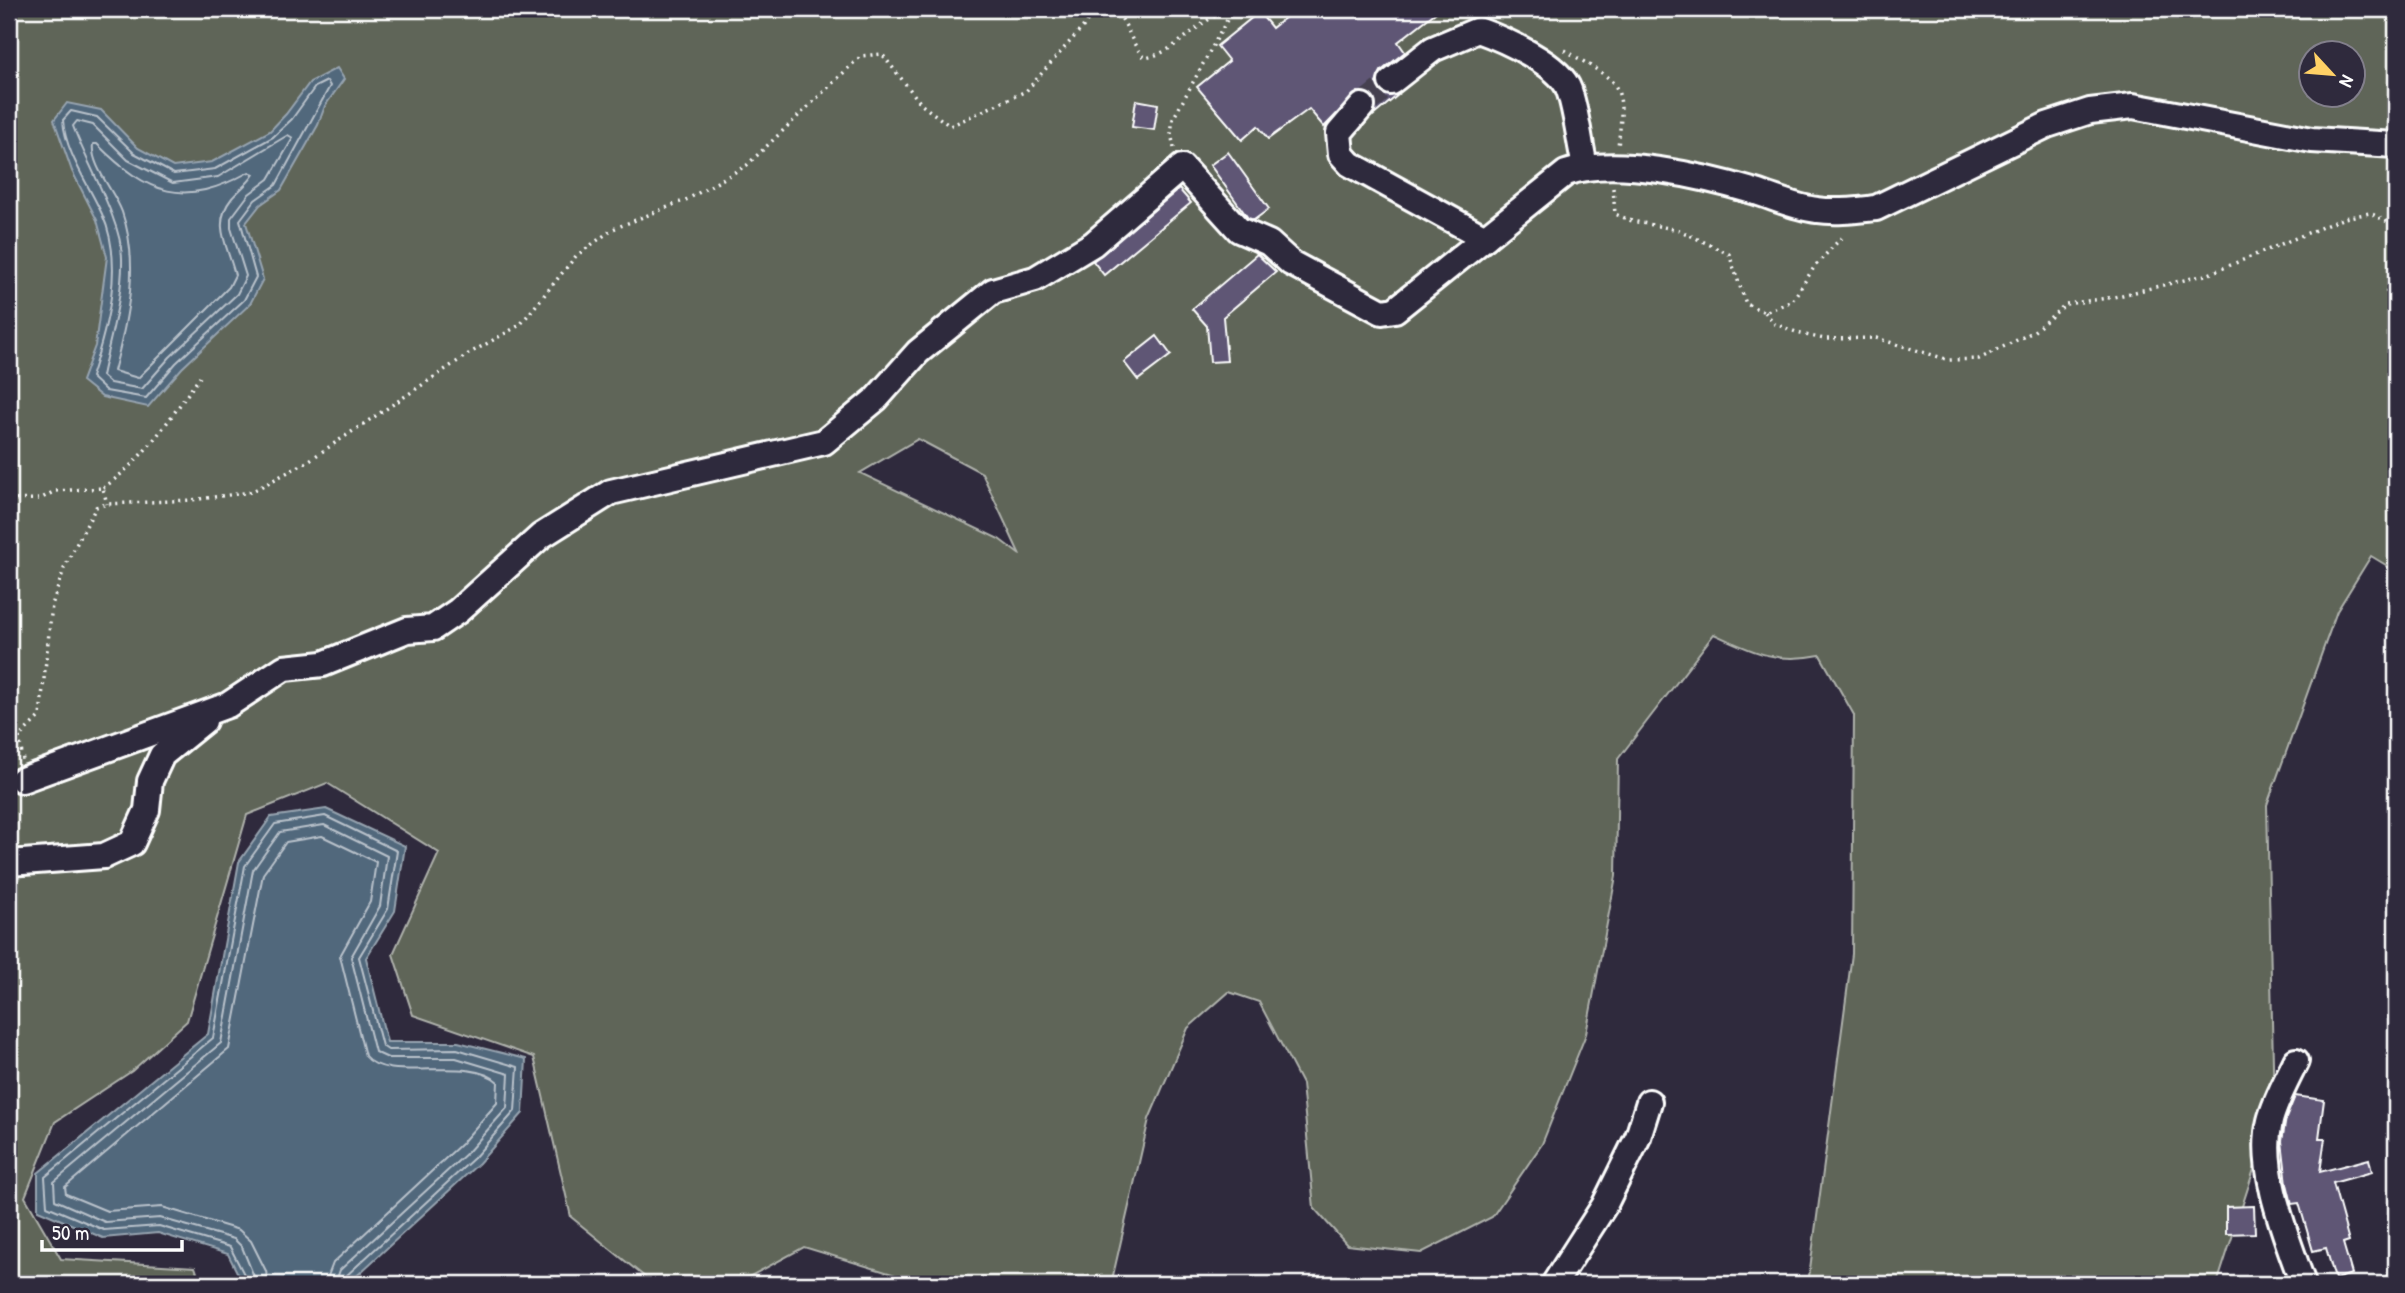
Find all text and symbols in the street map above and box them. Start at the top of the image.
north arrow [2296,38,2366,108]
text: N [2333,71,2361,92]
scale bar [42,1209,182,1253]
text: 50 m [52,1218,89,1247]

